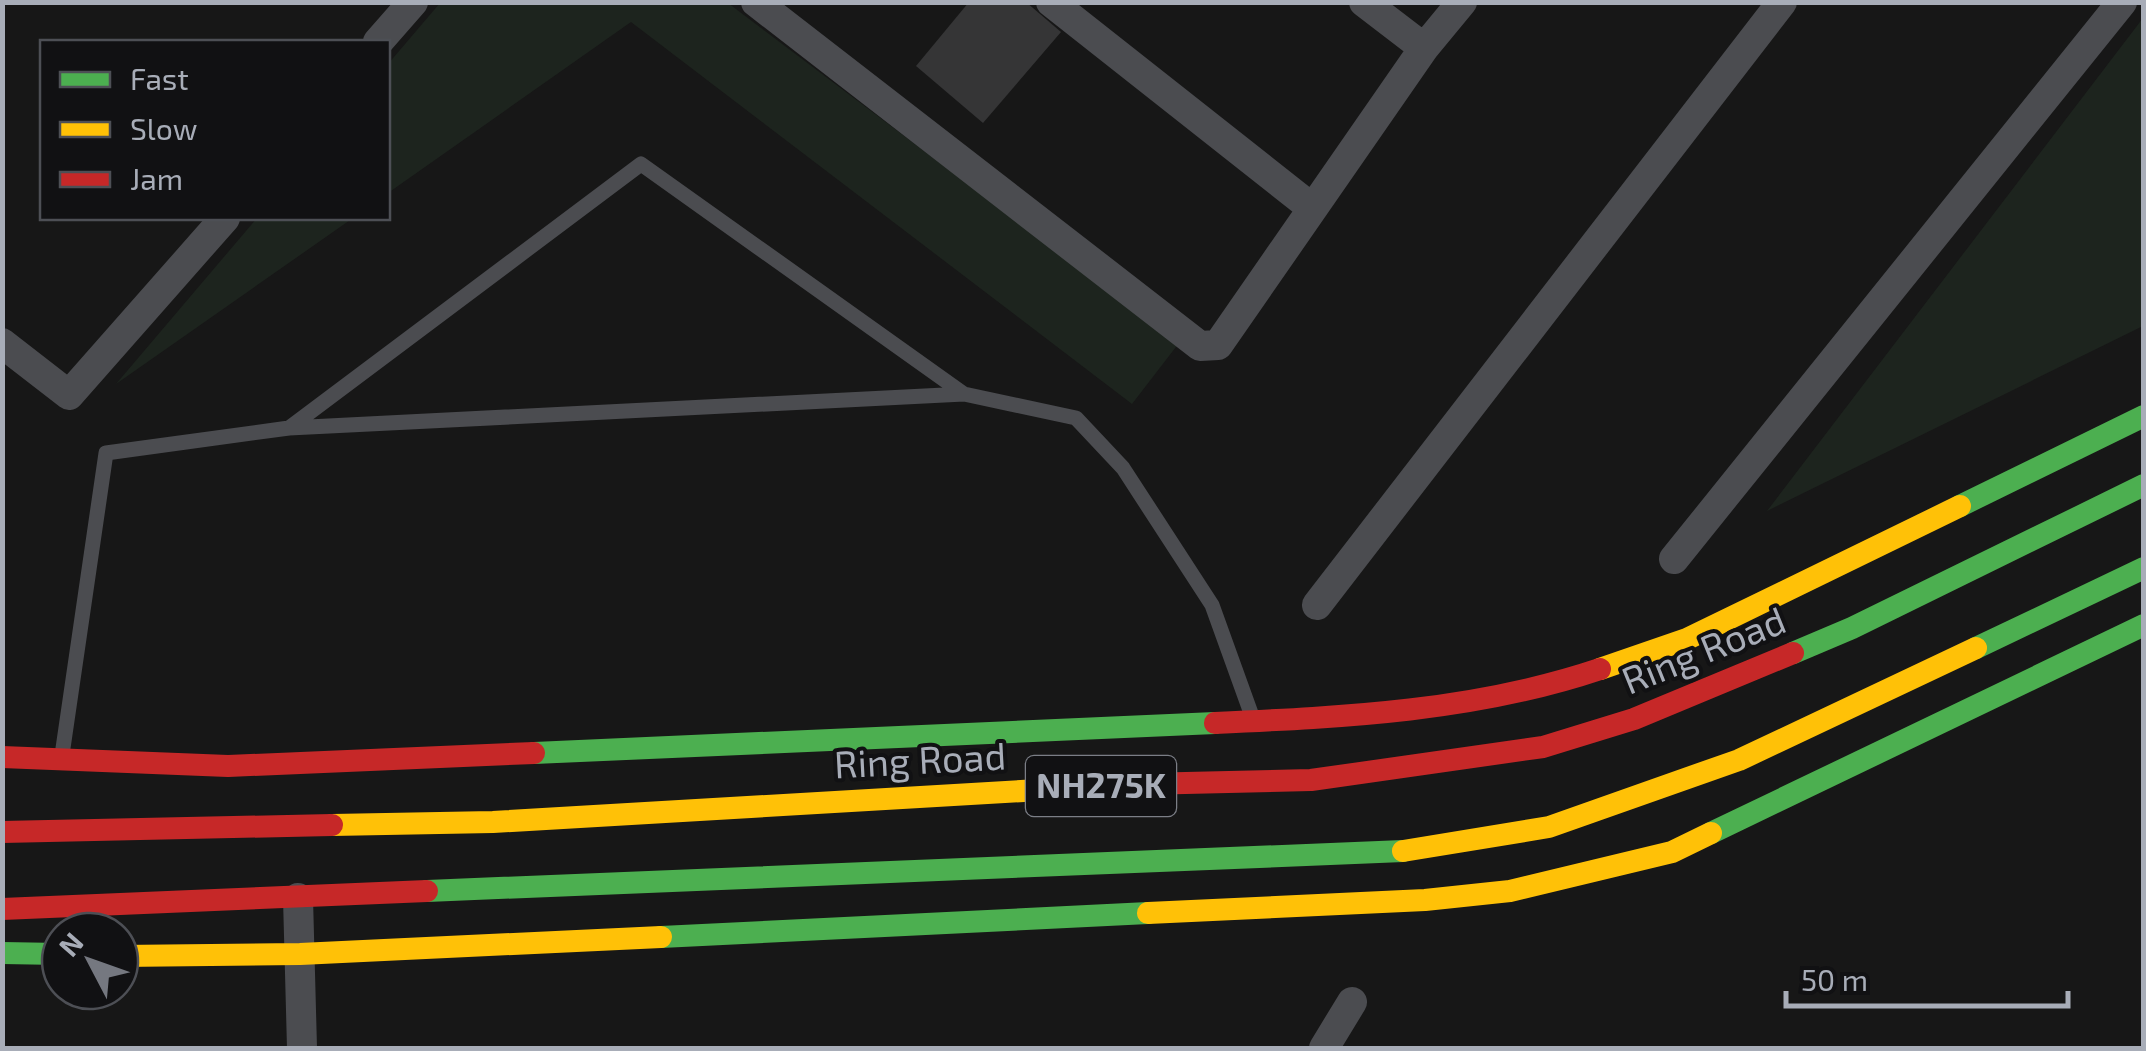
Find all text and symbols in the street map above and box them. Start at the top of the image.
legend [40,40,390,220]
text: Fast [130,60,189,96]
text: Slow [130,110,197,146]
text: Jam [130,160,183,196]
street label: Ring Road [1615,596,1792,703]
street label: Ring Road [833,732,1007,786]
road number: NH275K [1026,756,1176,816]
north arrow [40,911,140,1011]
text: N [51,925,90,963]
scale bar [1786,946,2068,1008]
text: 50 m [1801,961,1868,997]

